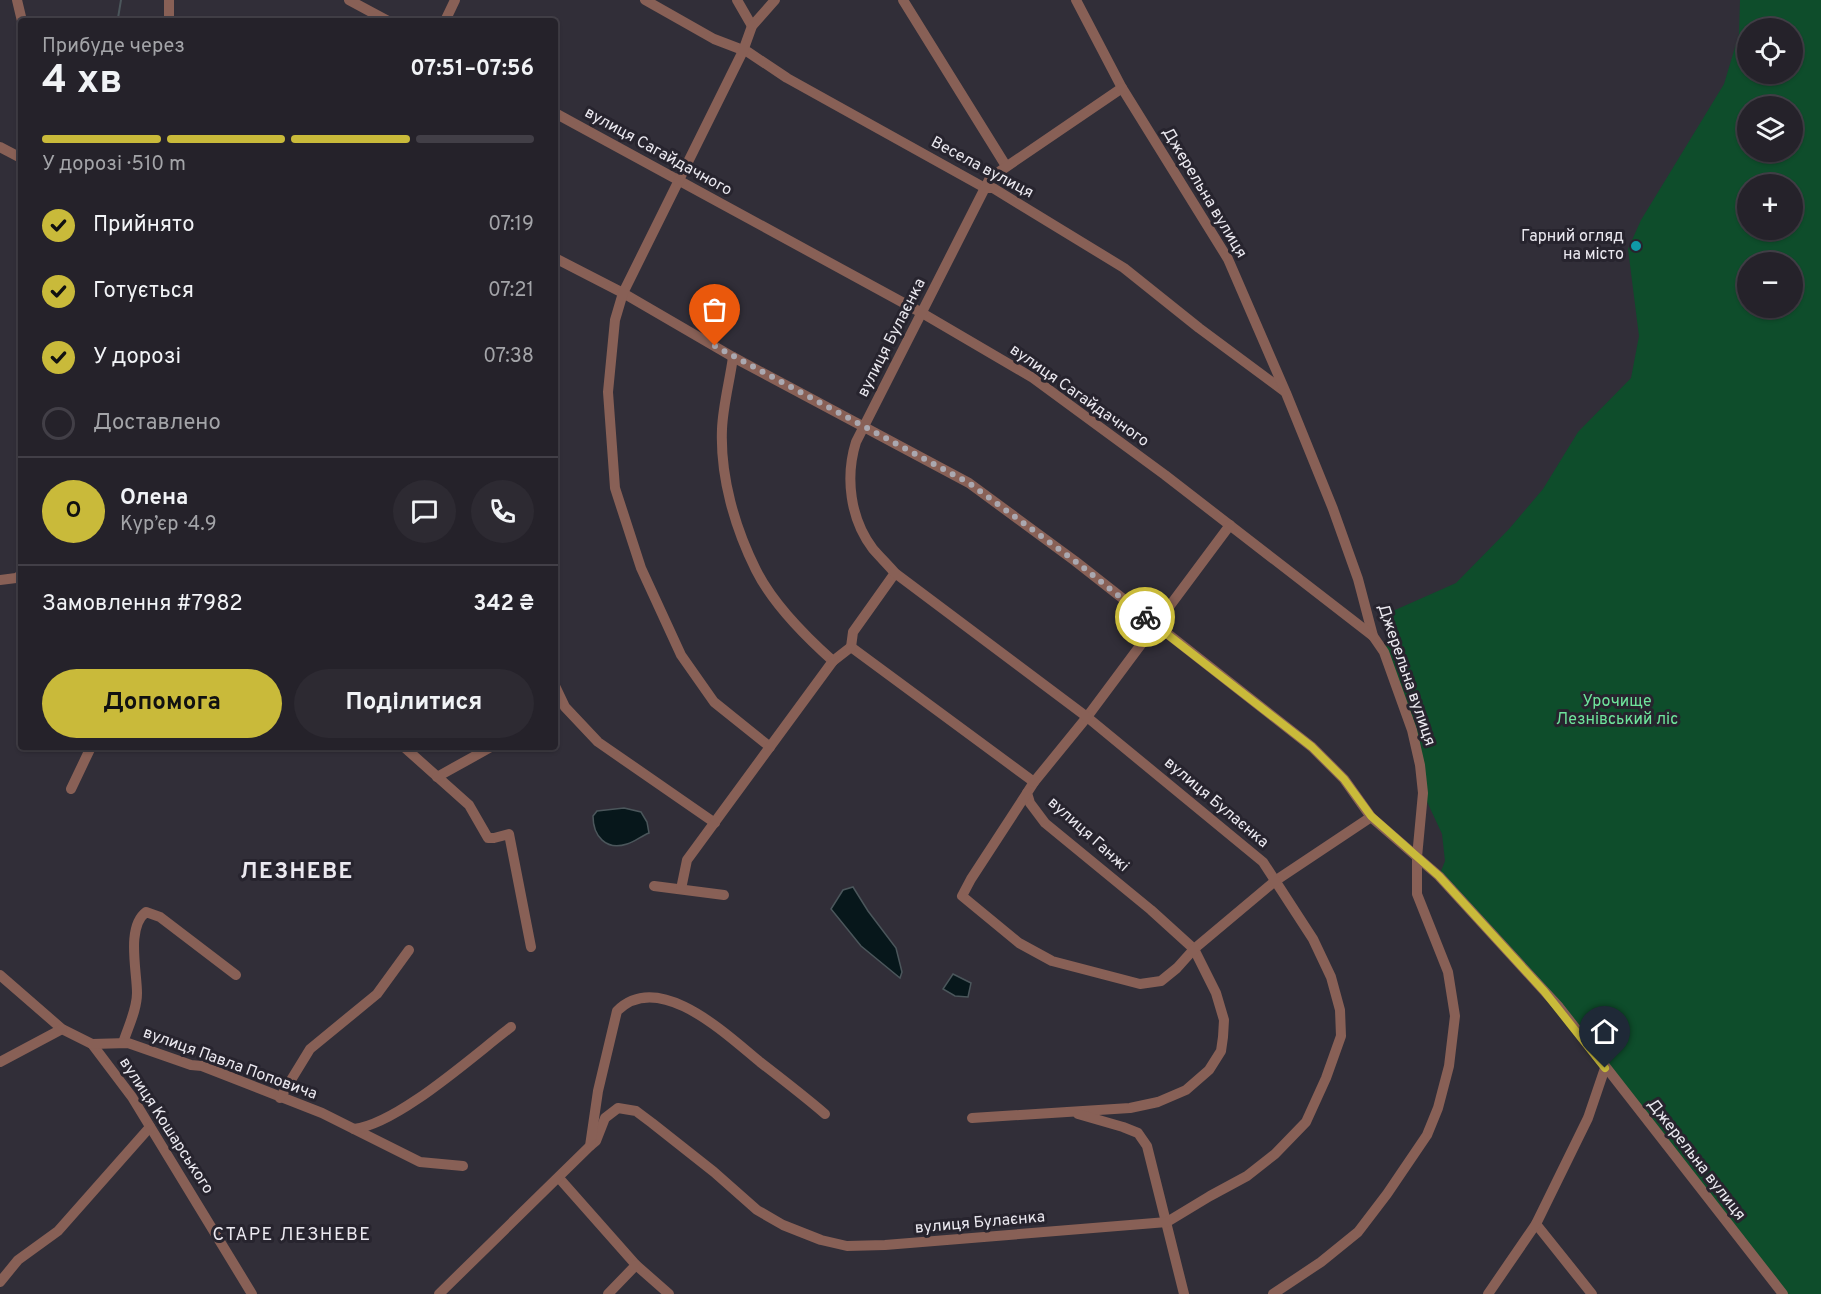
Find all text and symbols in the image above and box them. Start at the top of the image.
map controls [1737,18,1803,318]
button: locate [1737,18,1803,84]
text: Прибуде через [42,34,185,60]
text: 07:51–07:56 [410,56,534,83]
text: 4 хв [42,58,123,107]
button: layers [1737,96,1803,162]
street label: вулиця Сагайдачного [581,103,735,201]
street label: Джерельна вулиця [1157,124,1251,262]
street label: Весела вулиця [927,133,1037,203]
text: У дорозі · 510 m [42,152,186,178]
button: + [1737,174,1803,240]
icon: check [42,209,75,242]
text: Прийнято [93,212,194,239]
text: 07:19 [488,212,534,238]
place label: Гарний огляд на місто [1521,227,1624,265]
marker: Гарний огляд на місто [1629,239,1643,253]
button: − [1737,252,1803,318]
icon: check [42,275,75,308]
street label: вулиця Булаєнка [853,275,931,401]
text: Готується [93,278,194,305]
text: 07:21 [488,278,534,304]
pin [689,284,740,346]
icon: bag [698,293,731,326]
street label: вулиця Сагайдачного [1005,340,1153,452]
icon: check [42,341,75,374]
text: У дорозі [93,344,181,371]
text: 07:38 [483,344,534,370]
text: Доставлено [93,410,221,437]
button: chat [393,480,456,543]
button: phone [471,480,534,543]
text: Олена [120,485,188,512]
text: О [66,498,81,525]
text: Кур’єр · 4.9 [120,512,217,538]
courier [1115,587,1175,647]
text: Замовлення #7982 [42,591,243,618]
text: 342 ₴ [473,591,534,618]
icon: bike [1129,601,1162,634]
street label: Джерельна вулиця [1372,601,1440,749]
button: Допомога [42,669,282,738]
button: Поділитися [294,669,534,738]
park label: Урочище Лезнівський ліс [1556,692,1678,730]
street label: вулиця Булаєнка [1160,753,1272,853]
street label: вулиця Ганжі [1043,793,1133,877]
district label: ЛЕЗНЕВЕ [240,859,354,886]
pin [1579,1006,1630,1068]
icon: home [1588,1015,1621,1048]
street label: вулиця Павла Поповича [140,1023,320,1105]
street label: вулиця Кошарського [114,1054,218,1198]
street label: Джерельна вулиця [1642,1095,1750,1225]
street label: вулиця Булаєнка [914,1207,1046,1239]
district label: СТАРЕ ЛЕЗНЕВЕ [212,1224,372,1247]

